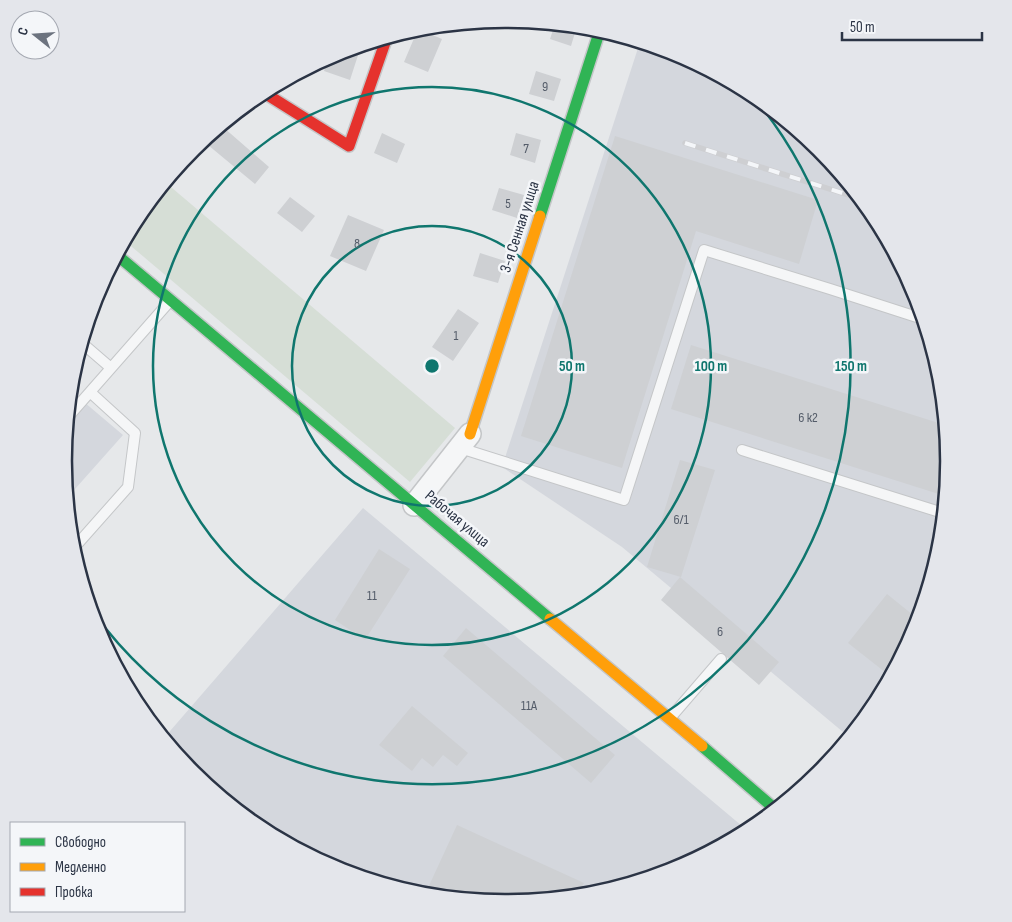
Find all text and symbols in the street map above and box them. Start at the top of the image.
north arrow [10,10,60,60]
scale bar [842,10,982,42]
text: 50 m [850,18,875,37]
text: С [14,25,32,37]
house number: 9 [542,78,548,95]
house number: 7 [523,140,529,157]
street label: 3-я Сенная улица [496,179,544,275]
house number: 5 [505,195,511,212]
house number: 8 [354,235,360,252]
house number: 1 [454,327,459,344]
centre of rings [423,357,441,375]
text: 50 m [559,357,585,376]
text: 100 m [695,357,727,376]
text: 150 m [835,357,867,376]
house number: 6 к2 [798,409,818,426]
street label: Рабочая улица [421,486,493,552]
house number: 6/1 [673,511,689,528]
house number: 11 [367,587,377,604]
house number: 6 [717,623,723,640]
house number: 11А [521,697,538,714]
legend [10,822,185,912]
text: Свободно [55,833,106,852]
text: Медленно [55,858,106,877]
text: Пробка [55,883,93,902]

